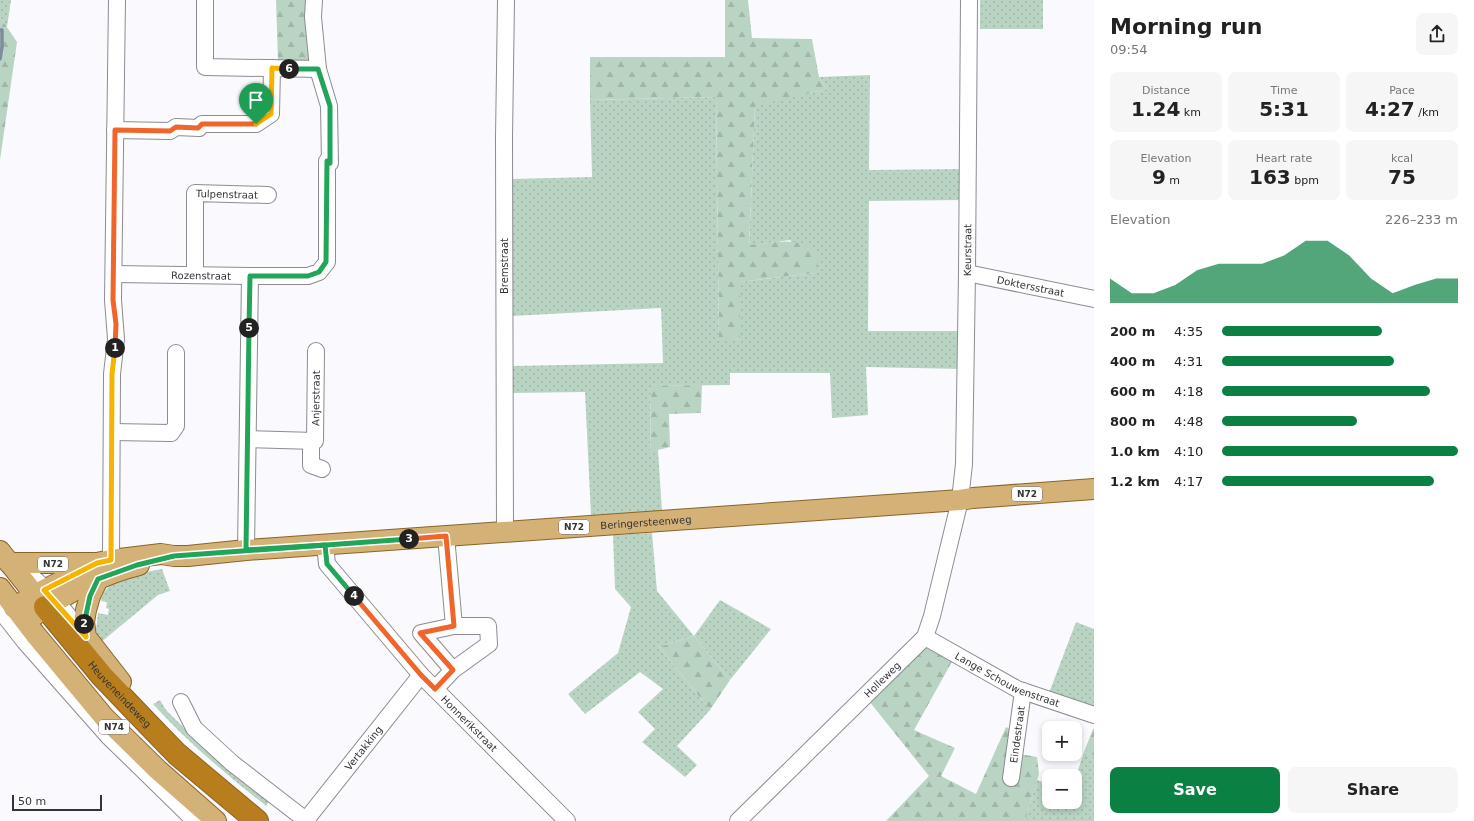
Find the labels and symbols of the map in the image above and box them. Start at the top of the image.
pin: 6 [279,59,299,79]
pin [239,83,273,124]
street label: Tulpenstraat [195,188,258,200]
street label: Keurstraat [961,224,973,276]
street label: Bremstraat [499,238,510,294]
street label: Rozenstraat [171,269,231,281]
street label: Doktersstraat [996,274,1065,298]
pin: 5 [239,318,259,338]
pin: 1 [105,338,125,358]
street label: Anjerstraat [310,370,321,426]
road number: N72 [1012,487,1042,501]
street label: Beringersteenweg [600,513,692,531]
road number: N72 [559,520,589,534]
pin: 3 [399,529,419,549]
road number: N72 [38,557,68,571]
pin: 4 [344,586,364,606]
pin: 2 [74,614,94,634]
street label: Lange Schouwenstraat [953,650,1061,709]
street label: Heuveneindeweg [86,659,154,730]
street label: Holleweg [862,659,902,699]
street label: Honnerikstraat [439,693,500,754]
street label: Eindestraat [1008,705,1026,764]
road number: N74 [99,720,129,734]
street label: Vertakking [342,724,384,772]
scale bar [12,793,102,812]

